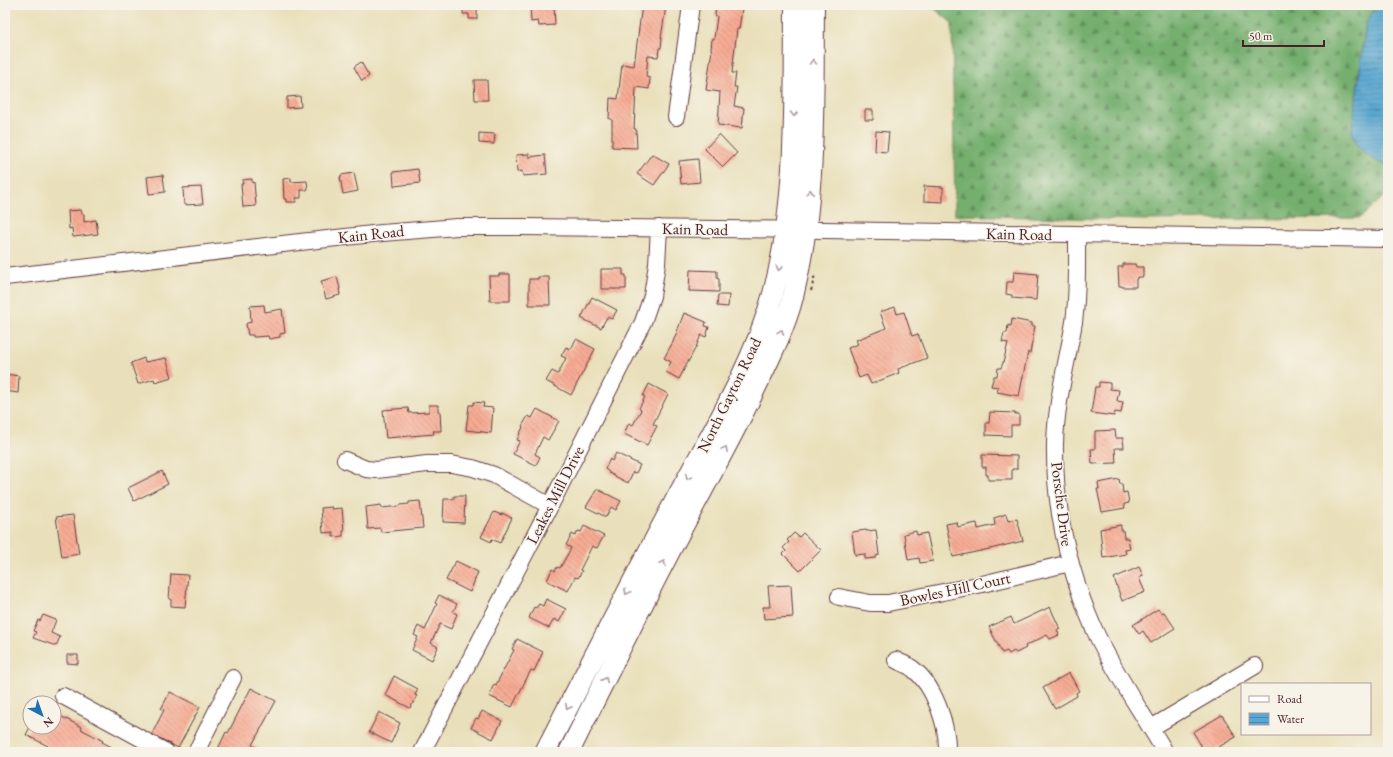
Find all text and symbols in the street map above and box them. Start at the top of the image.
scale bar [1243,22,1324,48]
text: 50 m [1249,28,1273,44]
one-way arrow [809,59,817,65]
one-way arrow [790,111,798,117]
one-way arrow [805,189,814,195]
street label: Kain Road [662,218,729,240]
street label: Kain Road [337,220,406,248]
street label: Kain Road [986,223,1053,245]
one-way arrow [775,265,783,272]
one-way arrow [777,328,785,335]
street label: North Gayton Road [692,333,766,456]
street label: Leakes Mill Drive [521,442,589,548]
one-way arrow [720,445,728,453]
street label: Porsche Drive [1046,461,1078,547]
one-way arrow [685,472,693,480]
one-way arrow [659,560,666,567]
street label: Bowles Hill Court [898,567,1012,611]
one-way arrow [625,587,632,595]
one-way arrow [600,676,608,684]
legend [1241,683,1371,735]
text: Road [1277,691,1303,707]
north arrow [22,695,62,735]
one-way arrow [565,703,573,711]
text: Water [1277,711,1304,727]
text: N [41,714,57,731]

